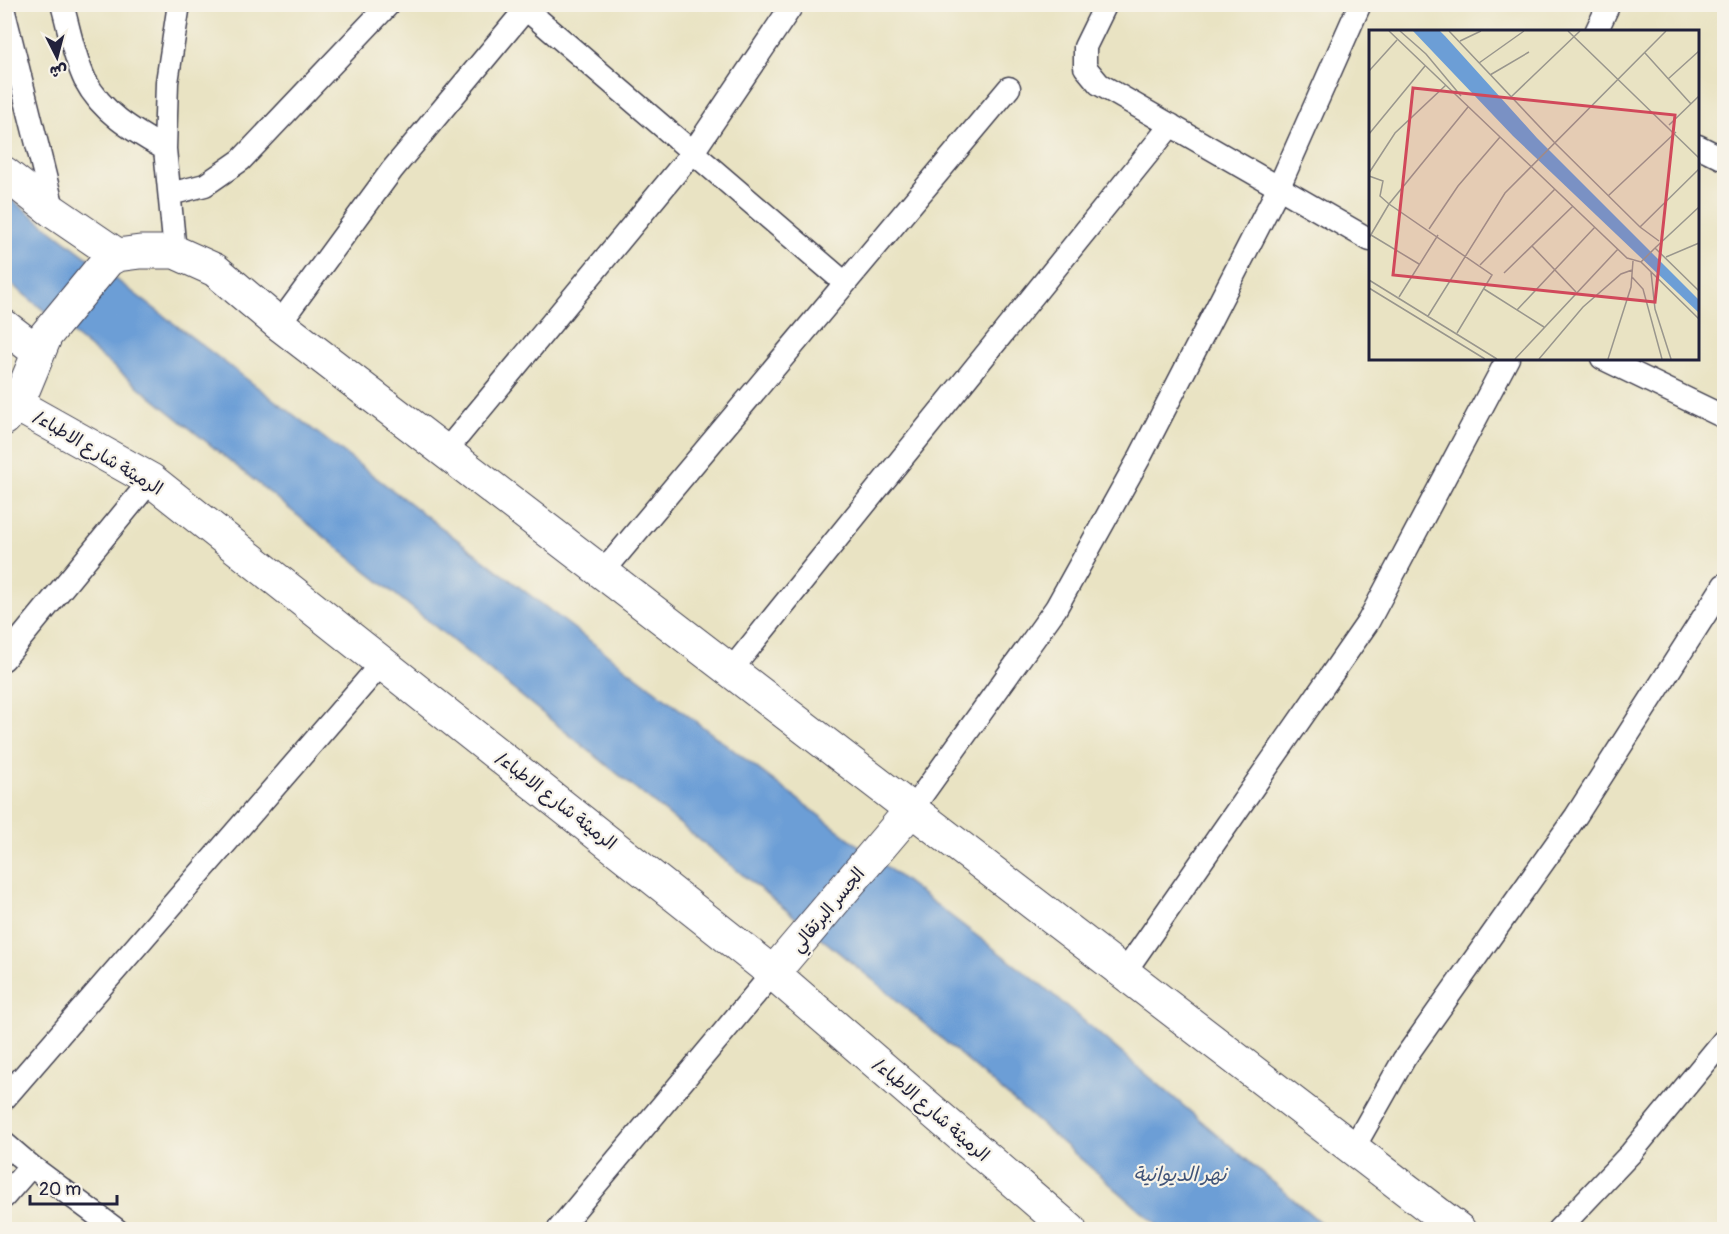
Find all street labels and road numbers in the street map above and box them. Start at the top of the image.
street label: /الرميثة شارع الاطباء [29,405,167,501]
street label: /الرميثة شارع الاطباء [491,747,621,855]
street label: الجسر البرتقالي [786,863,873,960]
street label: /الرميثة شارع الاطباء [868,1053,994,1167]

